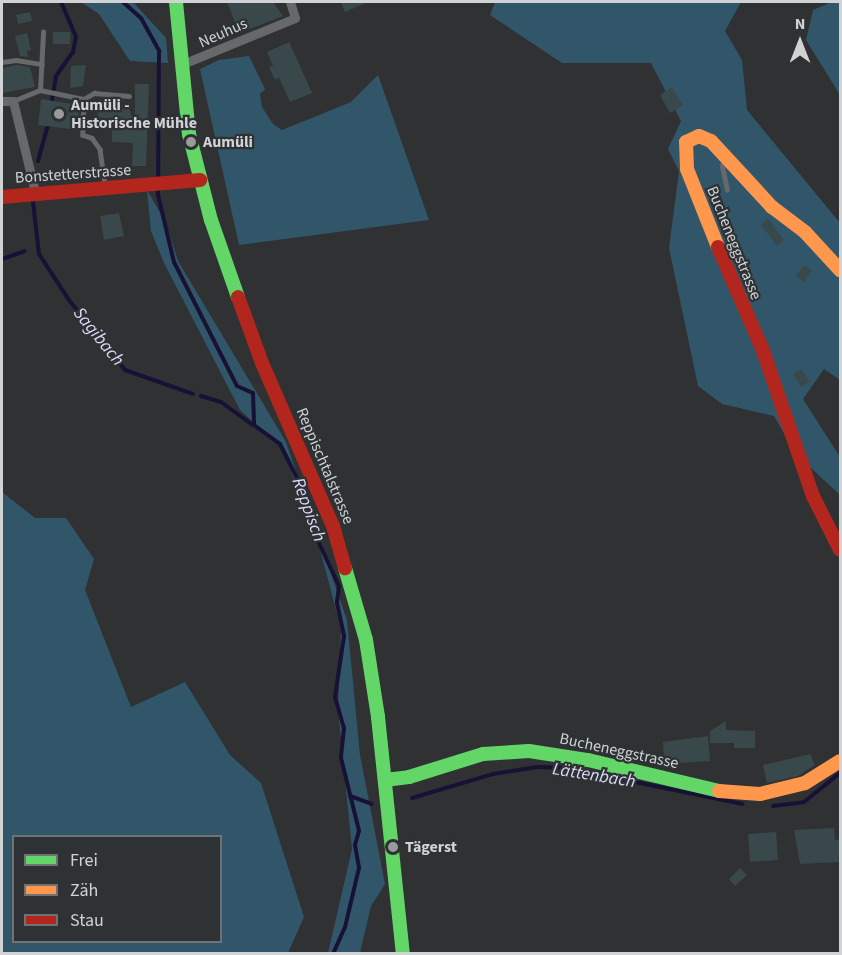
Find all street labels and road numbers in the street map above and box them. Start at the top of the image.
street label: Neuhus [196,14,250,52]
street label: Bonstetterstrasse [14,160,132,188]
street label: Bucheneggstrasse [702,183,766,303]
street label: Reppischtalstrasse [292,405,358,527]
street label: Bucheneggstrasse [558,729,680,773]

